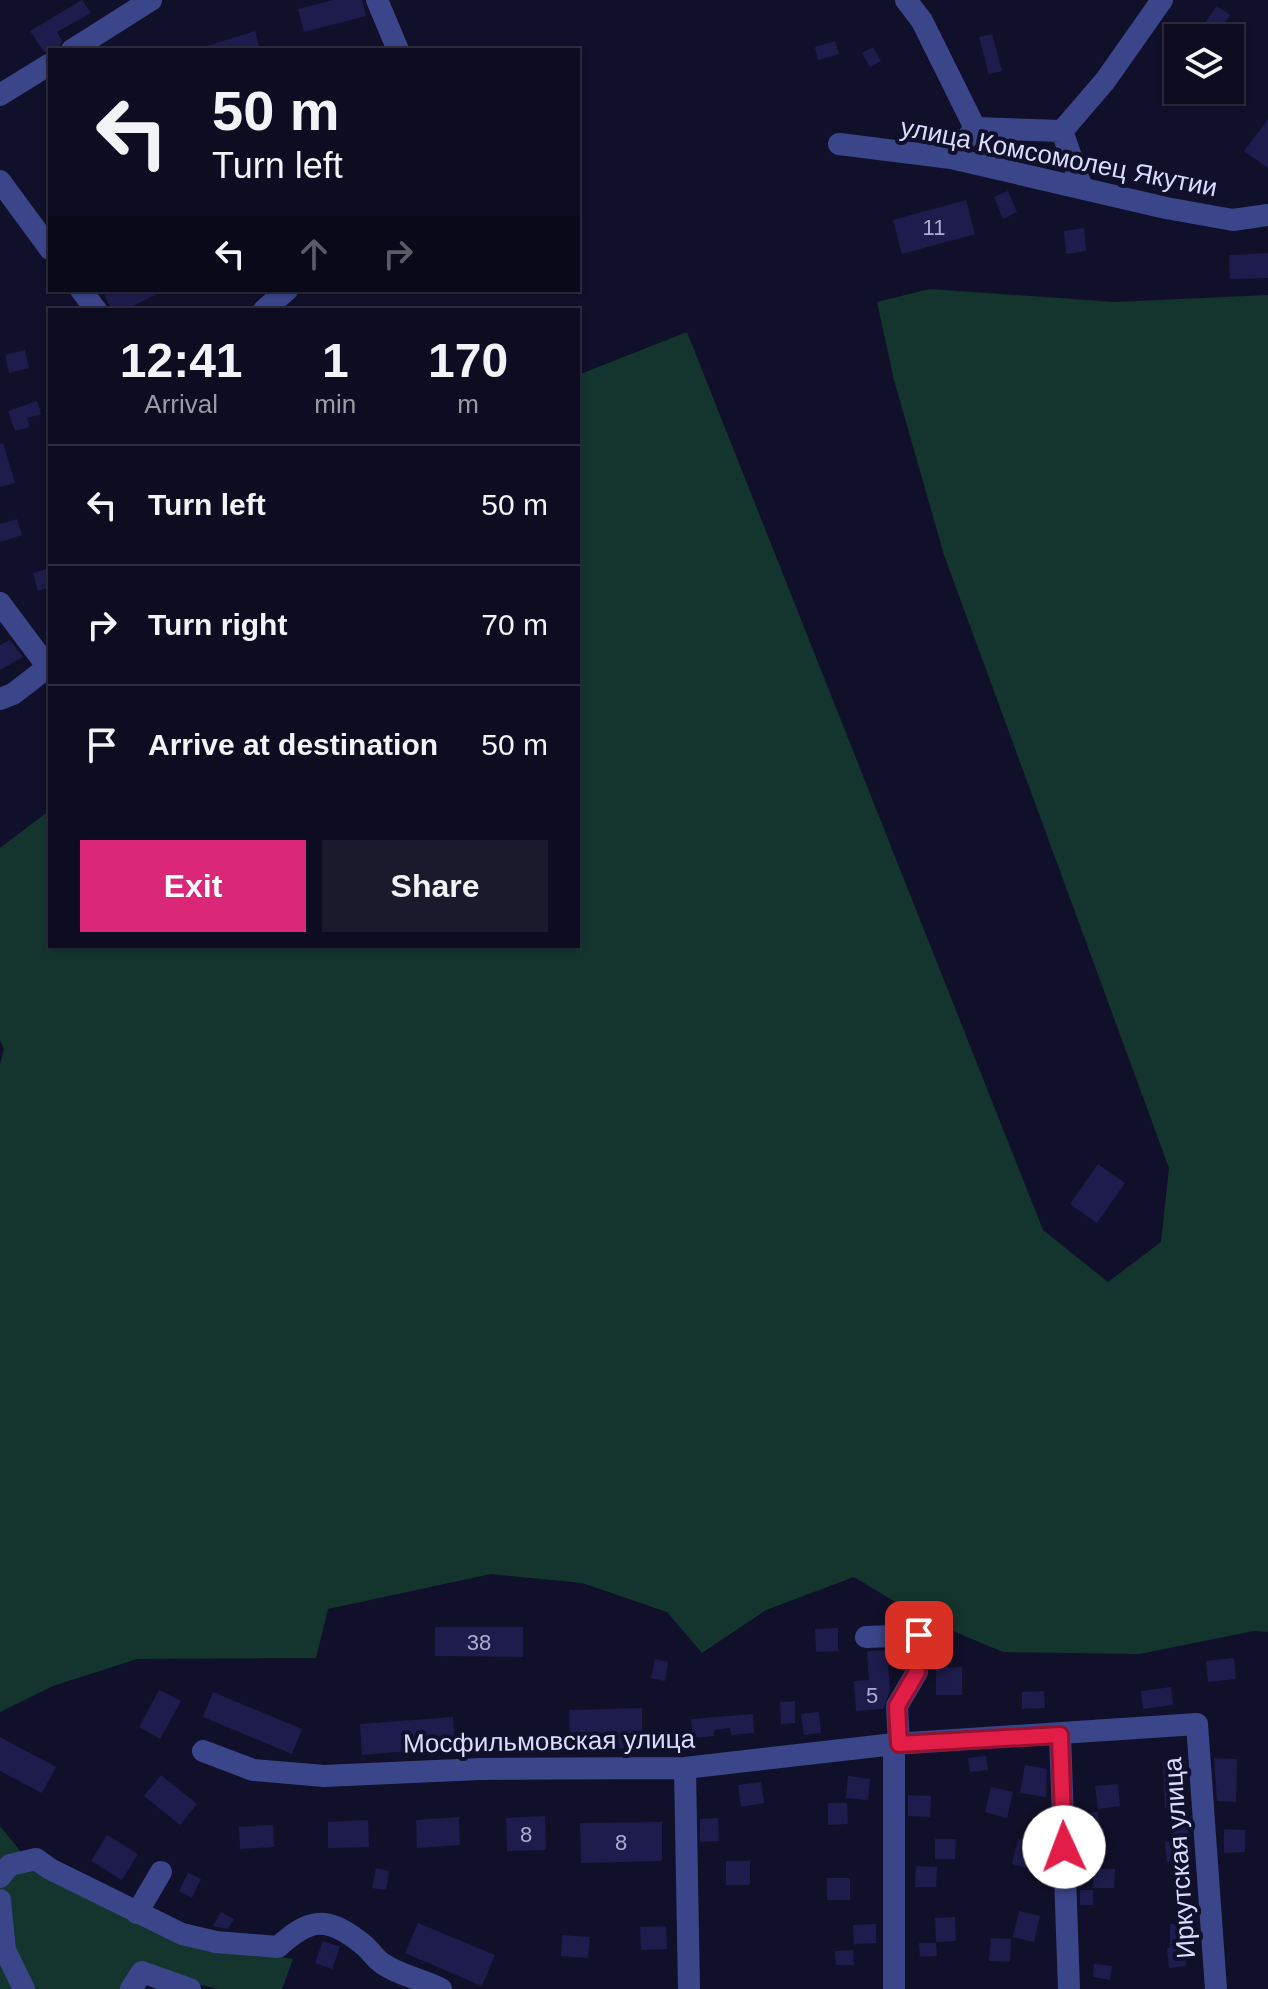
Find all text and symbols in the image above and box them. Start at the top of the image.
map controls [1164,24,1244,104]
button: layers [1164,24,1244,104]
text: 50 m [212,79,340,142]
icon: left [80,80,184,184]
street label: улица Комсомолец Якутии [898,112,1220,202]
text: Turn left [212,145,343,186]
house number: 11 [923,215,945,240]
icon: left [208,232,252,276]
icon: ahead [292,232,336,276]
icon: right [376,232,420,276]
text: 12:41 [120,334,243,387]
text: 1 [322,334,349,387]
text: 170 [428,334,508,387]
text: Arrival [144,389,218,419]
text: min [314,389,356,419]
text: m [457,389,479,419]
icon: left [80,483,124,527]
text: Turn left [148,488,266,521]
text: 50 m [481,488,548,521]
icon: right [80,603,124,647]
text: Turn right [148,608,287,641]
text: 70 m [481,608,548,641]
icon: arrive [80,723,124,767]
text: Arrive at destination [148,728,438,761]
text: 50 m [481,728,548,761]
button: Exit [80,840,306,932]
button: Share [322,840,548,932]
pin [885,1601,953,1669]
icon: arrive [897,1613,941,1657]
house number: 38 [467,1630,491,1655]
house number: 5 [866,1683,878,1708]
street label: Мосфильмовская улица [403,1723,696,1759]
street label: Иркутская улица [1157,1756,1201,1960]
position arrow [1022,1805,1106,1889]
house number: 8 [520,1822,532,1847]
house number: 8 [615,1830,627,1855]

